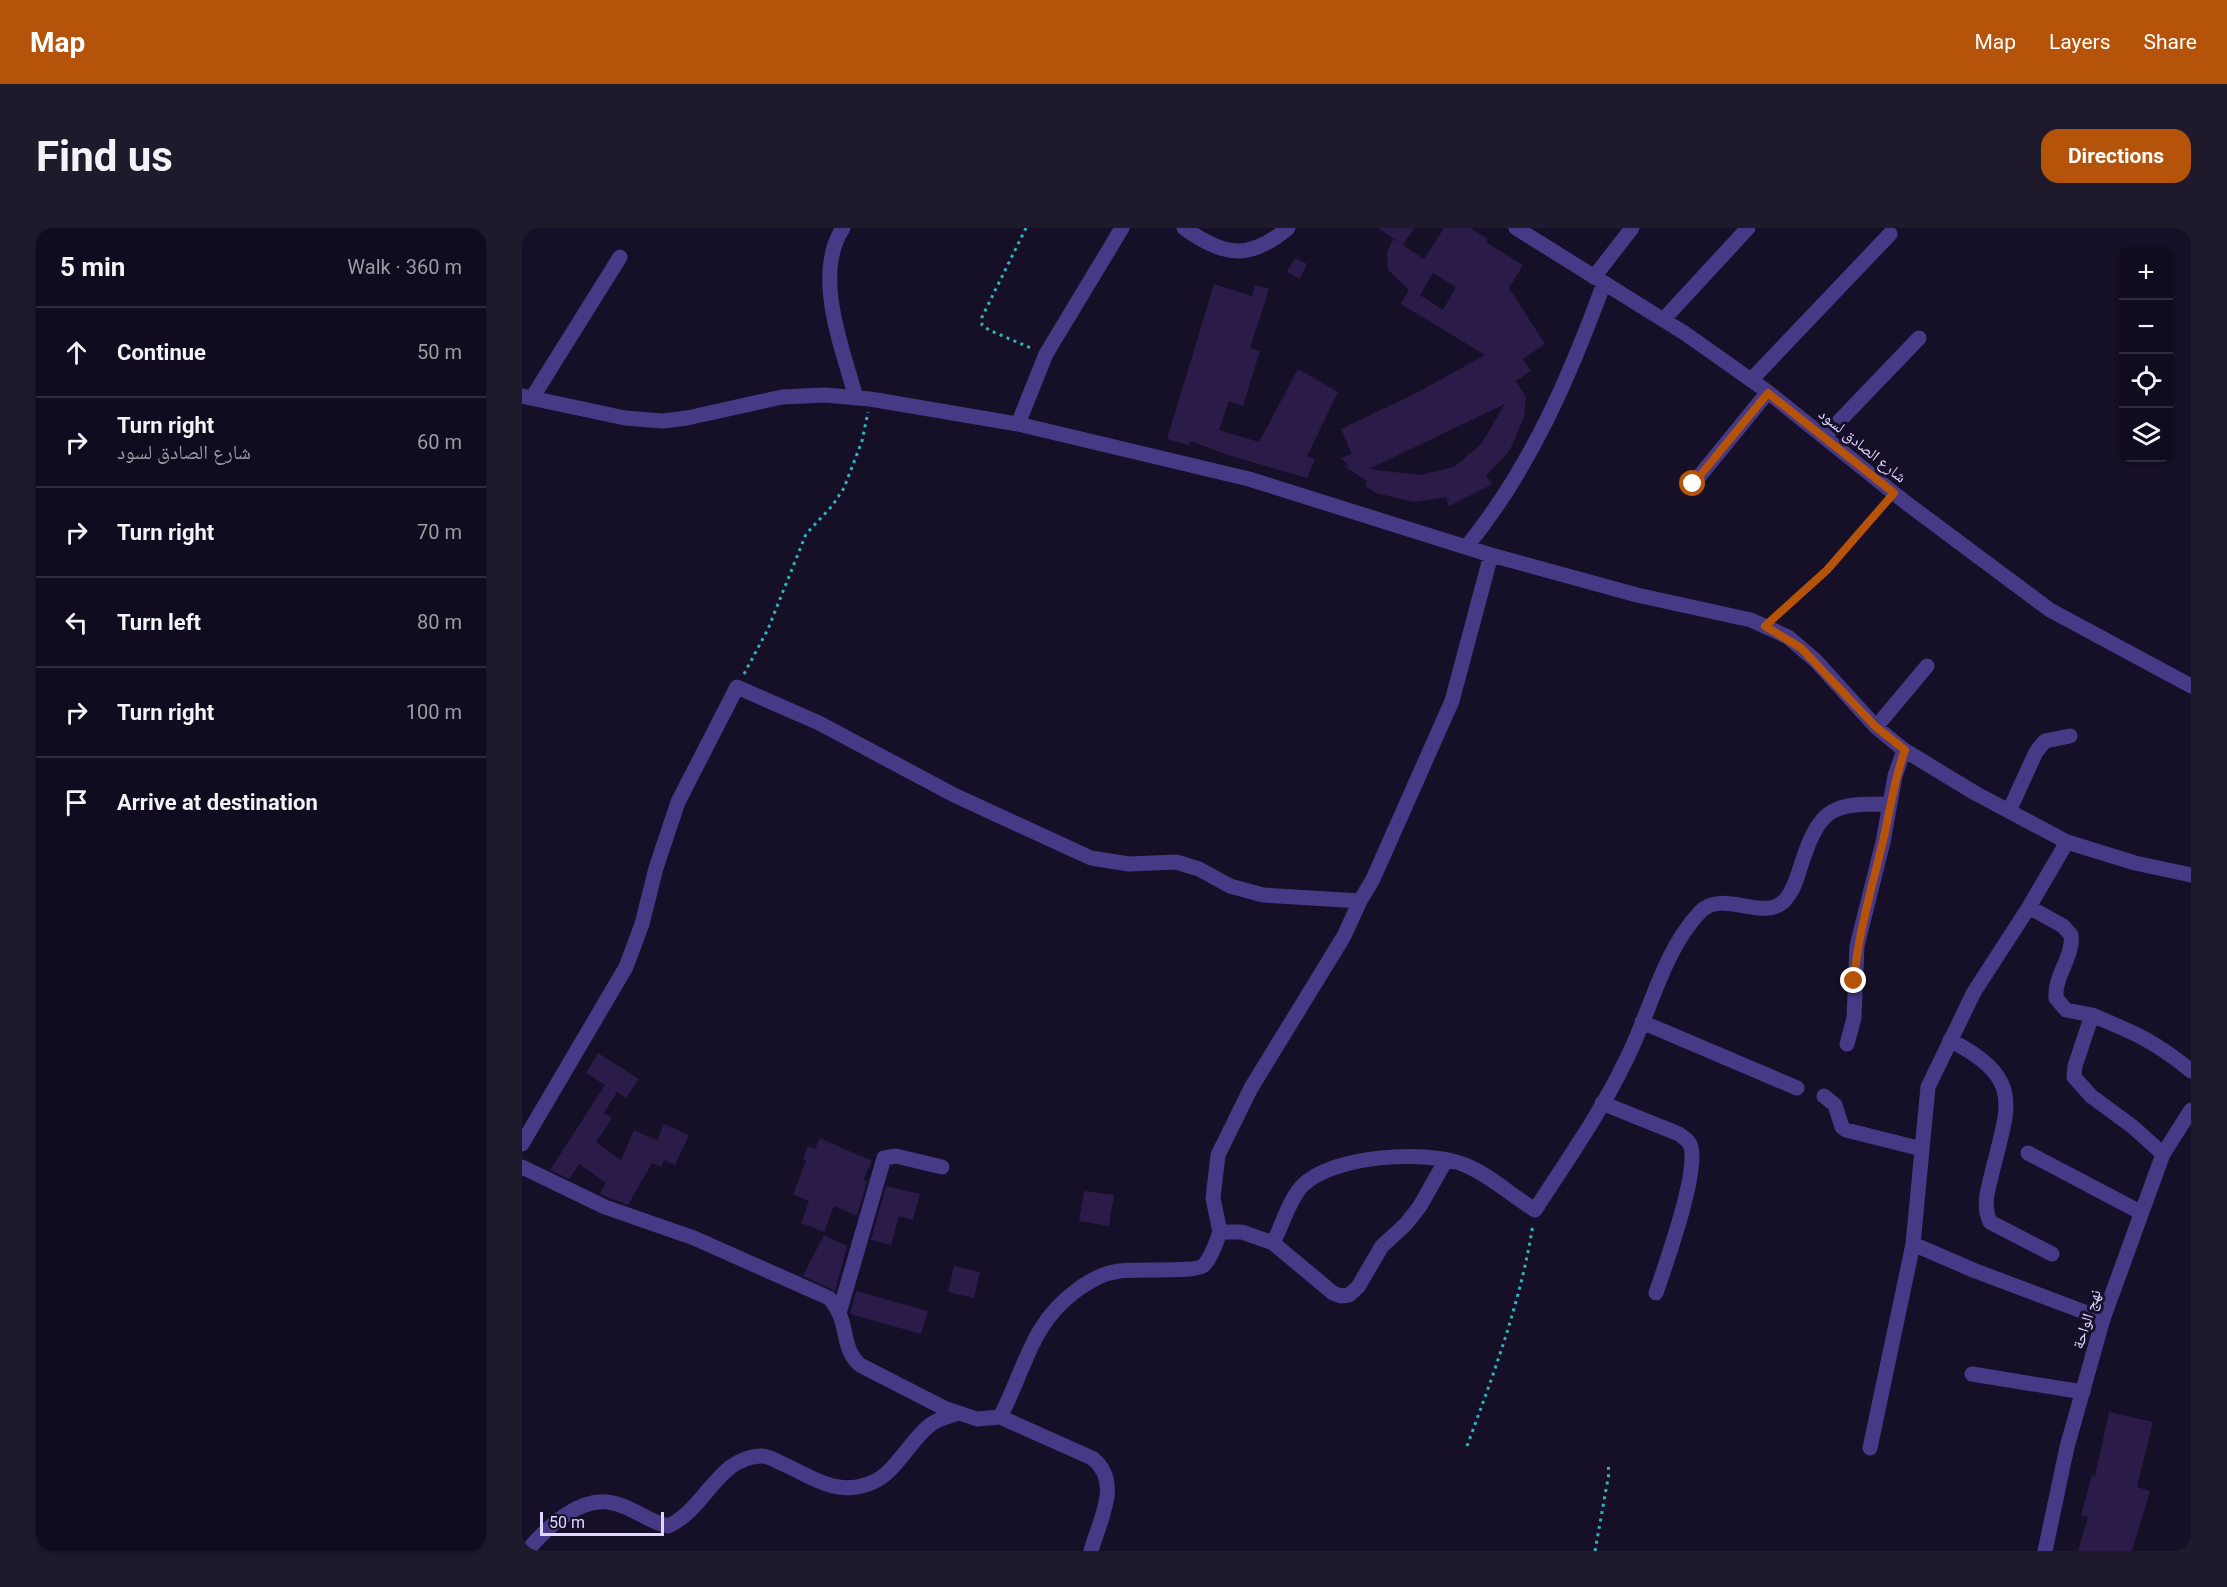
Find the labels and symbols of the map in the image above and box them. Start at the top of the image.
street label: شارع الصادق لسود [1814,404,1910,487]
route start [1679,470,1705,496]
route end [1840,967,1866,993]
street label: نهج الواحة [2068,1287,2106,1351]
scale bar [540,1509,664,1536]

